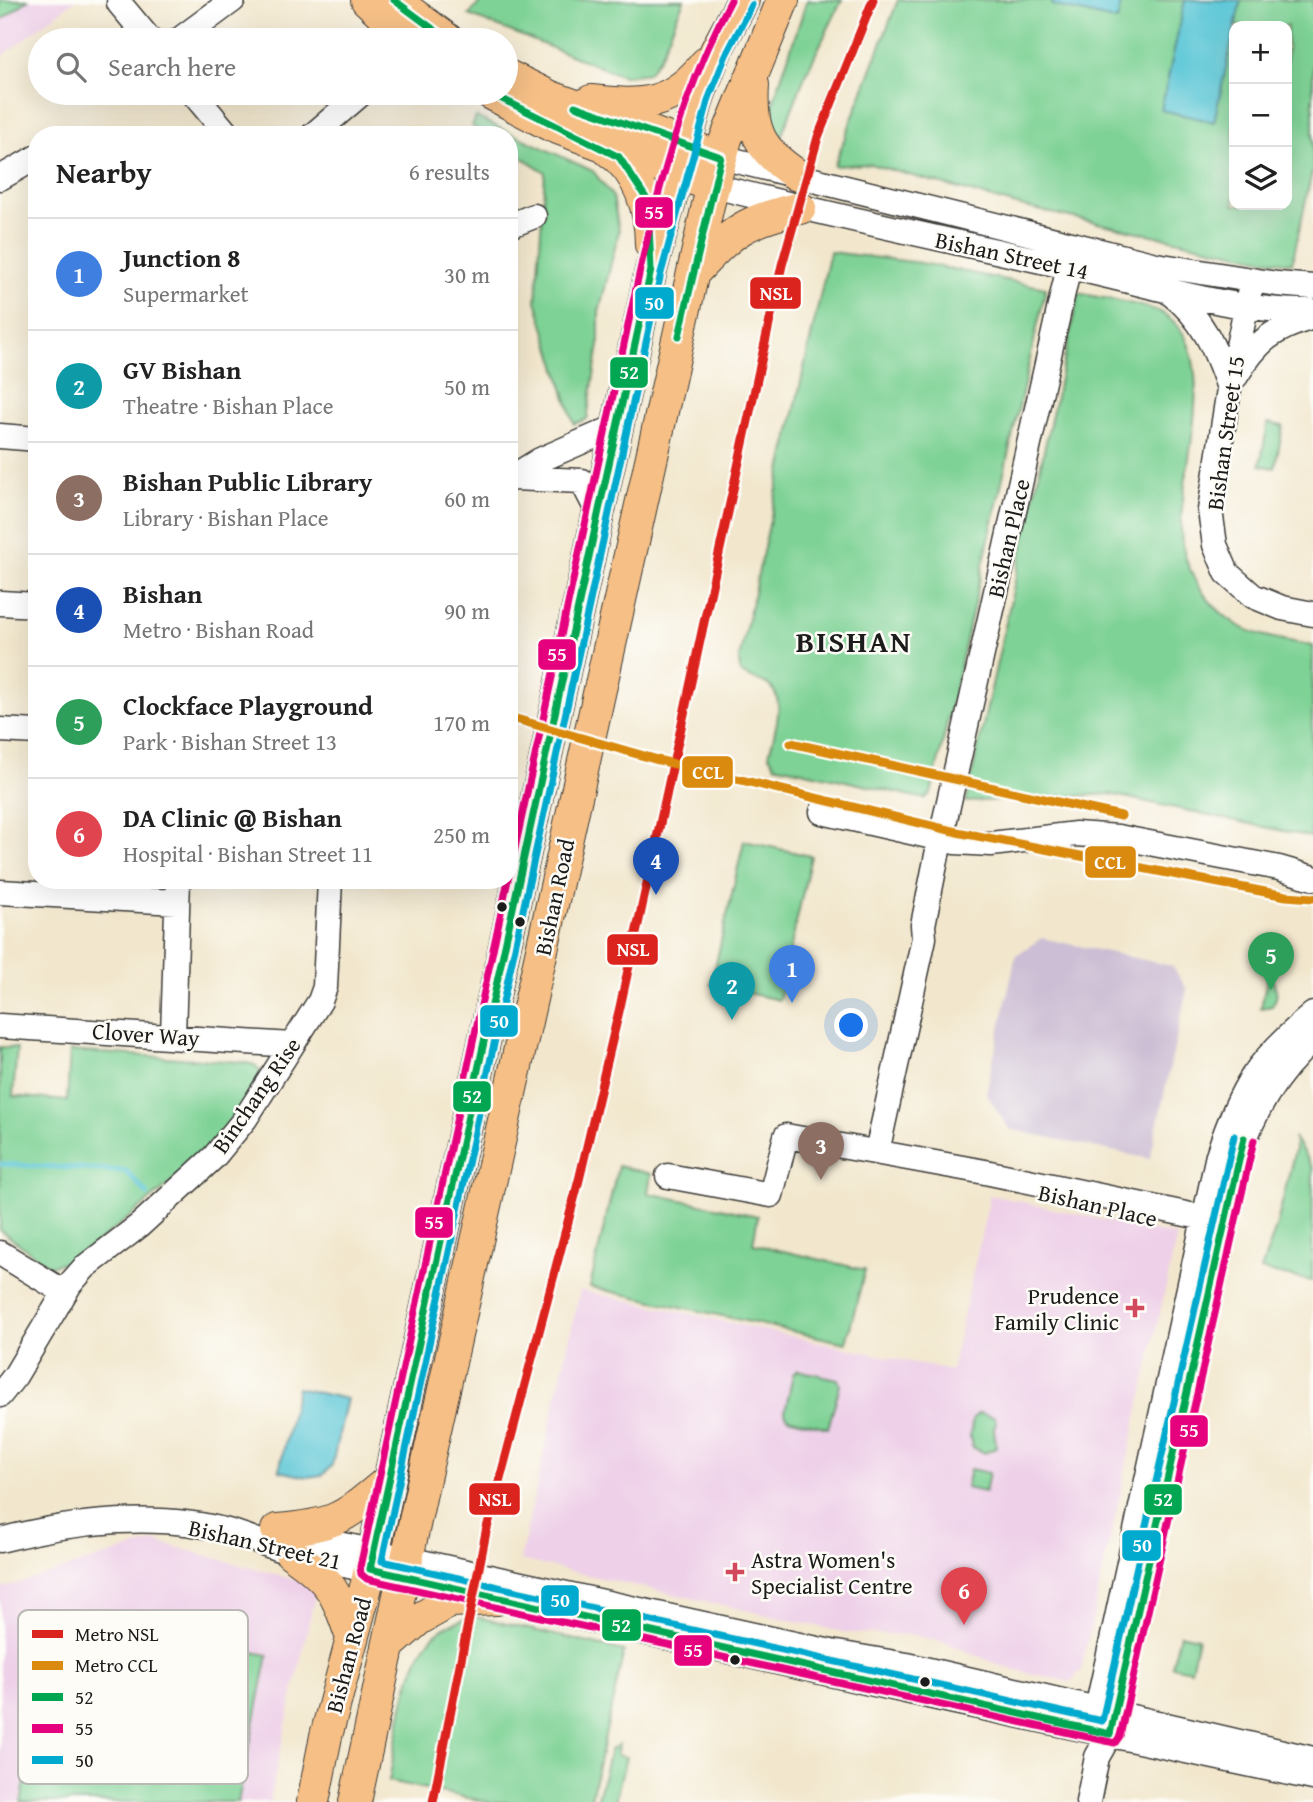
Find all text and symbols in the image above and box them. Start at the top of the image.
map controls [1229,21,1292,210]
button: + [1229,21,1292,84]
search box [28,28,518,105]
text: Search here [108,47,236,86]
icon: search [52,48,90,86]
button: − [1229,84,1292,147]
button: layers [1229,147,1292,210]
text: Nearby [56,150,152,194]
text: 6 results [409,155,490,188]
line badge: 55 [634,196,674,229]
text: 55 [644,198,664,226]
street label: Bishan Street 14 [932,223,1092,287]
text: Junction 8 [123,238,241,277]
text: 1 [73,258,85,291]
text: 30 m [444,258,490,291]
line badge: NSL [749,276,802,310]
text: Supermarket [123,277,249,310]
text: NSL [760,279,792,307]
line badge: 50 [634,286,675,320]
text: 50 [644,289,664,317]
text: GV Bishan [123,350,241,389]
street label: Bishan Street 15 [1198,354,1252,512]
line badge: 52 [609,356,649,389]
text: 52 [619,358,639,386]
text: 2 [73,370,85,403]
text: 50 m [444,370,490,403]
text: Theatre · Bishan Place [123,389,334,422]
text: Bishan Public Library [123,462,372,501]
street label: Bishan Place [978,475,1038,601]
text: 3 [73,482,85,515]
text: 60 m [444,482,490,515]
text: Library · Bishan Place [123,501,329,534]
text: Bishan [123,574,202,613]
text: 4 [73,594,85,627]
text: 90 m [444,594,490,627]
text: Metro · Bishan Road [123,613,314,646]
district label: BISHAN [796,619,912,663]
line badge: 55 [537,638,577,671]
text: 55 [547,640,567,668]
text: Clockface Playground [123,686,373,725]
text: 5 [73,706,85,739]
text: 170 m [433,706,490,739]
text: Park · Bishan Street 13 [123,725,337,758]
line badge: CCL [681,755,734,789]
text: CCL [692,758,724,786]
text: DA Clinic @ Bishan [123,798,342,837]
text: 6 [73,818,85,851]
text: 250 m [433,818,490,851]
street label: Bishan Road [526,835,583,958]
text: Hospital · Bishan Street 11 [123,837,373,870]
pin: 4 [633,837,679,895]
line badge: CCL [1084,845,1137,879]
text: CCL [1094,848,1126,876]
unlabelled marker [495,900,509,914]
unlabelled marker [513,915,527,929]
pin: 5 [1248,932,1294,990]
line badge: NSL [606,933,659,966]
text: NSL [617,935,649,963]
pin: 1 [769,945,815,1003]
pin: 2 [709,962,755,1020]
line badge: 50 [479,1004,519,1038]
text: 50 [489,1007,509,1035]
your location [834,1008,868,1042]
street label: Clover Way [91,1014,201,1054]
street label: Binchang Rise [204,1030,308,1160]
line badge: 52 [452,1080,492,1113]
text: 52 [462,1082,482,1110]
pin: 3 [798,1122,844,1180]
street label: Bishan Place [1035,1175,1161,1235]
line badge: 55 [414,1206,454,1239]
text: 55 [424,1208,444,1236]
place label: Prudence Family Clinic [995,1279,1119,1338]
marker: Prudence Family Clinic [1125,1298,1145,1318]
line badge: 55 [1169,1414,1209,1448]
text: 55 [1179,1416,1199,1444]
line badge: NSL [468,1482,521,1516]
line badge: 52 [1143,1483,1183,1516]
text: NSL [479,1485,511,1513]
text: 52 [1153,1485,1173,1513]
street label: Bishan Street 21 [185,1510,345,1578]
line badge: 50 [1121,1529,1162,1562]
text: 50 [1132,1531,1152,1559]
place label: Astra Women's Specialist Centre [751,1543,912,1602]
marker: Astra Women's Specialist Centre [725,1562,745,1582]
pin: 6 [941,1567,987,1625]
line badge: 50 [540,1584,580,1617]
text: 50 [550,1586,570,1614]
street label: Bishan Road [317,1593,379,1717]
line badge: 52 [601,1608,642,1642]
legend [18,1610,248,1784]
text: 52 [611,1611,631,1639]
text: Metro NSL [75,1620,159,1648]
line badge: 55 [673,1634,713,1667]
text: 55 [683,1636,703,1664]
text: Metro CCL [75,1651,158,1679]
unlabelled marker [728,1653,742,1667]
unlabelled marker [918,1675,932,1689]
text: 52 [75,1683,93,1711]
text: 55 [75,1714,93,1742]
text: 50 [75,1746,93,1774]

